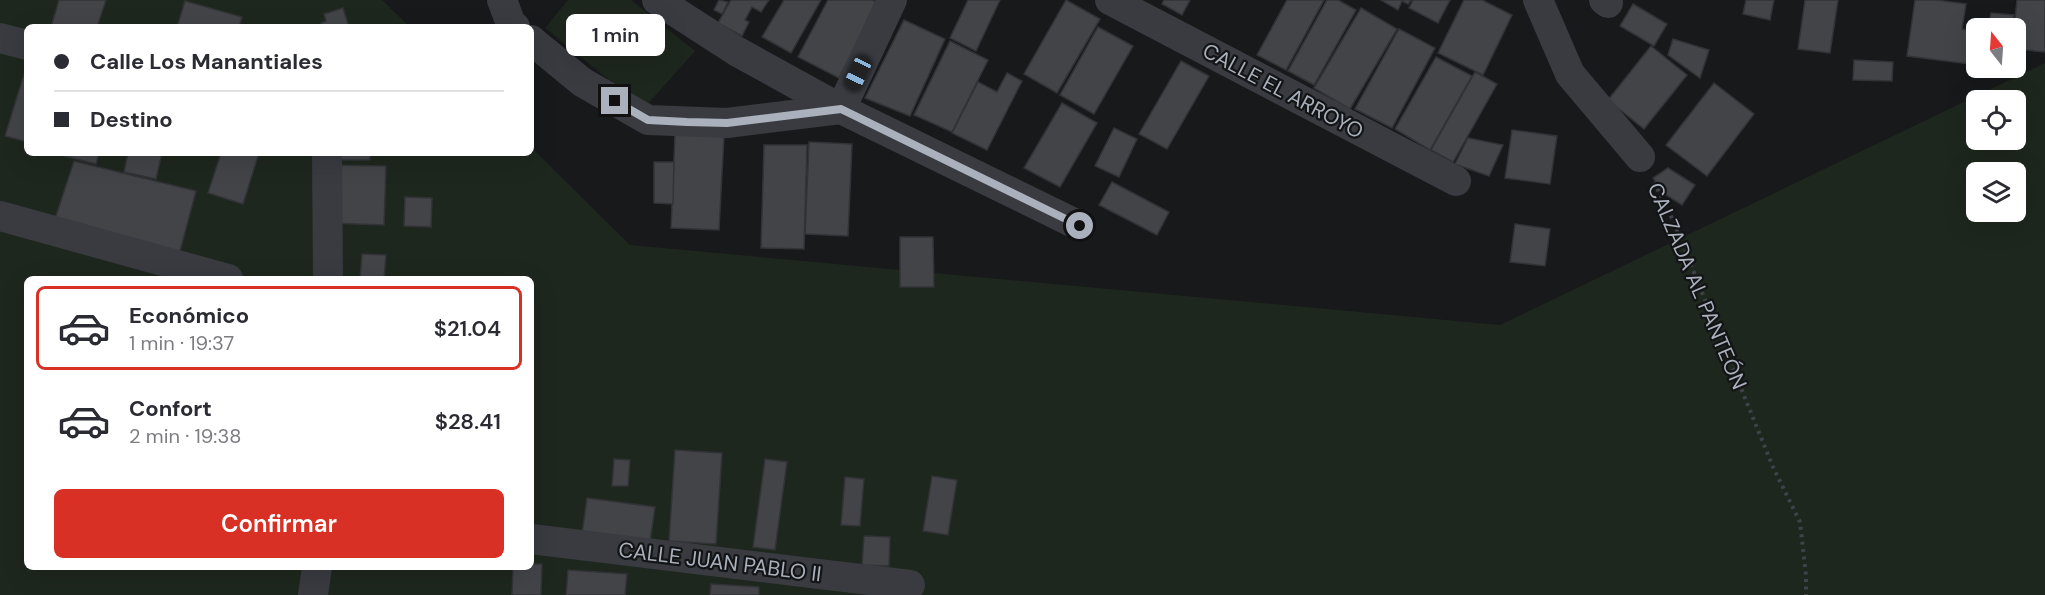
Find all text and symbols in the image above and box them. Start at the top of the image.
callout: 1 min [566,14,664,56]
north arrow [1966,18,2026,78]
map controls [1966,18,2026,222]
text: 1 min [592,22,639,48]
street label: CALLE EL ARROYO [1198,37,1368,145]
text: Calle Los Manantiales [90,47,323,76]
car [842,53,874,93]
route end [601,87,628,114]
button: locate [1966,90,2026,150]
text: Destino [90,105,173,134]
button: layers [1966,162,2026,222]
street label: CALZADA AL PANTEÓN [1641,178,1753,394]
route start [1066,212,1093,239]
icon: car [57,301,111,355]
text: Económico [129,301,249,330]
text: $21.04 [434,314,501,343]
text: 1 min · 19:37 [129,330,234,356]
icon: car [57,394,111,448]
text: Confort [129,394,212,423]
text: $28.41 [435,407,501,436]
text: 2 min · 19:38 [129,423,241,449]
button: Confirmar [54,489,504,558]
street label: CALLE JUAN PABLO II [617,536,823,588]

